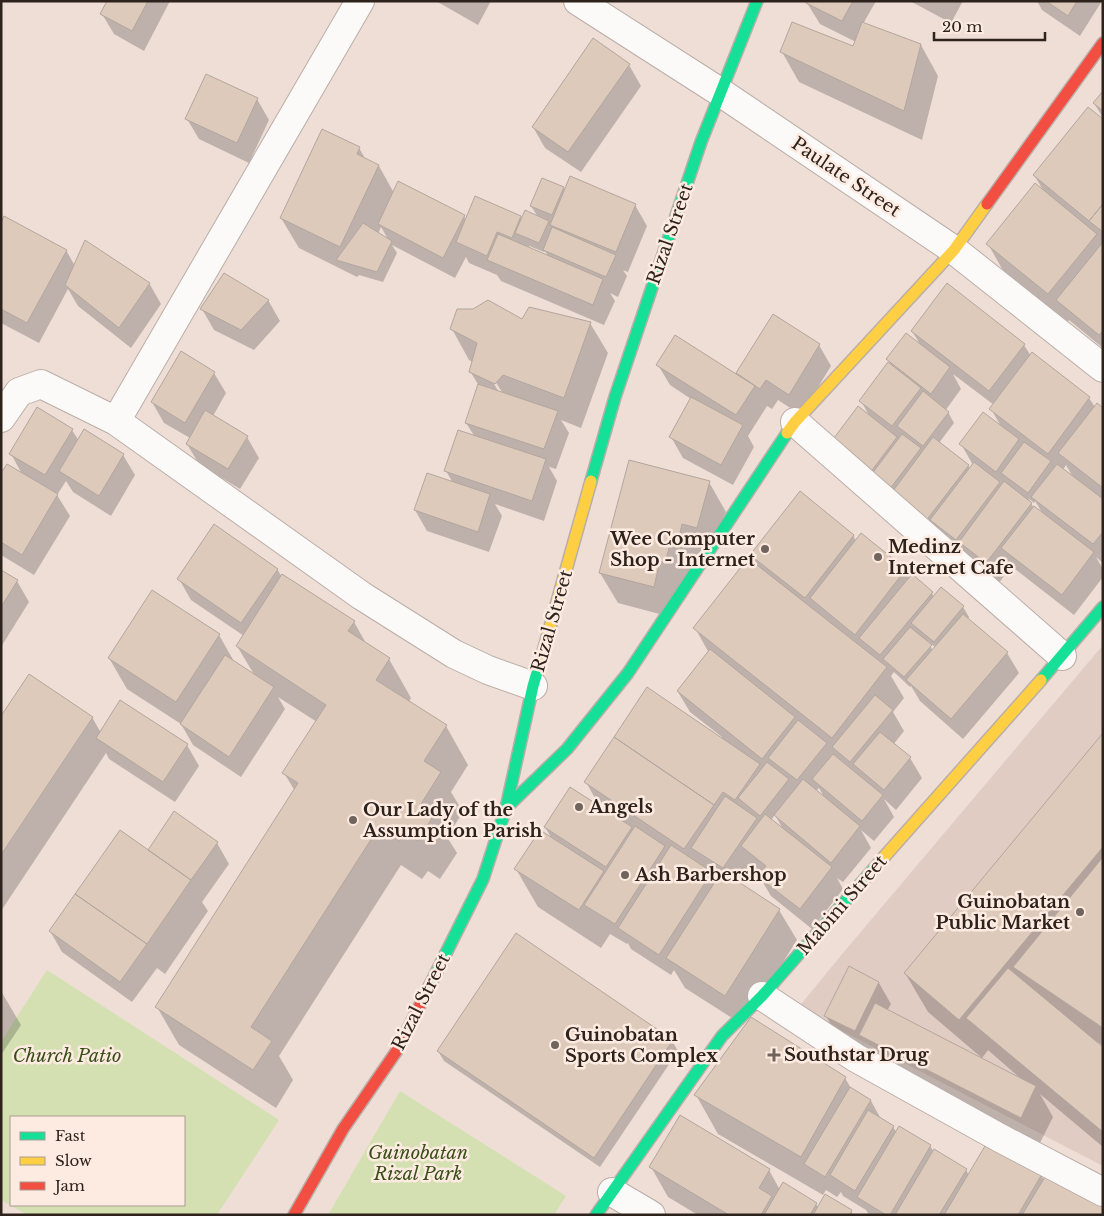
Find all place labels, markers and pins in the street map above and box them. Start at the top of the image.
place label: Wee Computer Shop - Internet [609,528,755,571]
place label: Medinz Internet Cafe [888,536,1014,579]
marker: Wee Computer Shop - Internet [759,543,771,555]
marker: Medinz Internet Cafe [872,551,884,563]
place label: Angels [588,796,653,818]
place label: Our Lady of the Assumption Parish [362,799,543,842]
marker: Angels [573,801,585,813]
marker: Our Lady of the Assumption Parish [347,814,359,826]
place label: Ash Barbershop [634,864,787,886]
marker: Ash Barbershop [619,869,631,881]
place label: Guinobatan Public Market [936,891,1070,934]
marker: Guinobatan Public Market [1074,906,1086,918]
place label: Guinobatan Sports Complex [565,1024,718,1067]
marker: Guinobatan Sports Complex [549,1039,561,1051]
place label: Southstar Drug [784,1044,930,1066]
marker: Southstar Drug [768,1049,780,1061]

